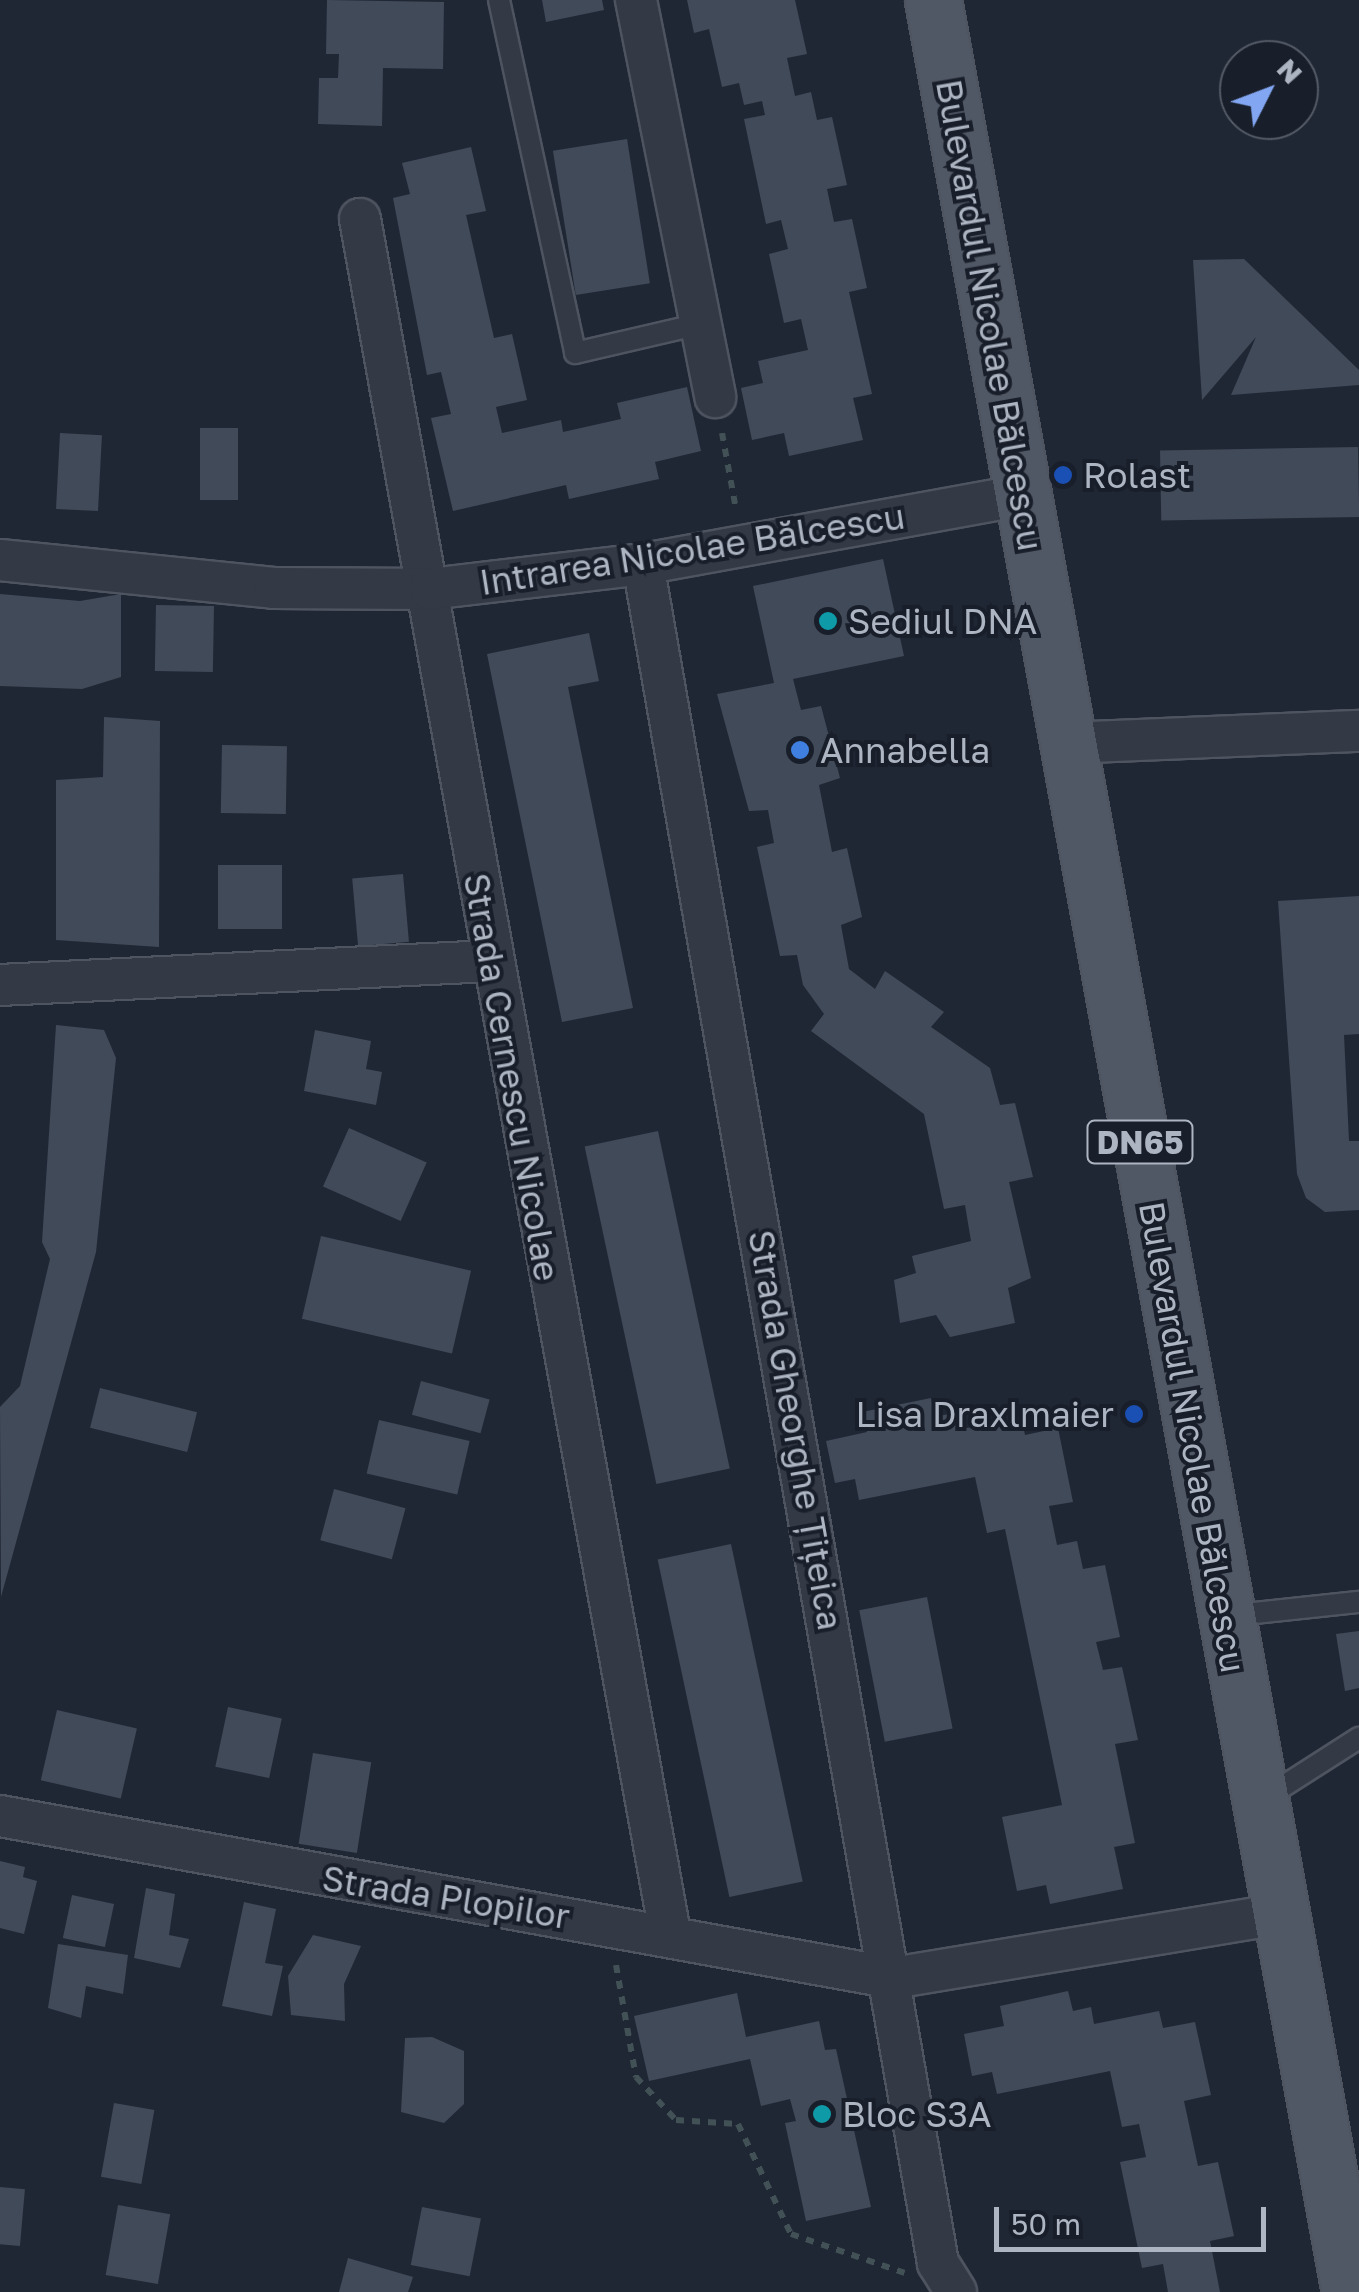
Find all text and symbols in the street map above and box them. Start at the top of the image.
north arrow [1219,40,1319,140]
text: N [1271,52,1310,90]
street label: Bulevardul Nicolae Bălcescu [928,76,1052,554]
place label: Rolast [1083,454,1191,496]
marker: Rolast [1052,464,1074,486]
street label: Intrarea Nicolae Bălcescu [477,495,907,603]
place label: Sediul DNA [848,600,1037,642]
marker: Sediul DNA [817,610,839,632]
place label: Annabella [820,729,990,771]
marker: Annabella [789,739,811,761]
street label: Strada Cernescu Nicolae [455,870,569,1284]
road number: DN65 [1085,1115,1195,1169]
street label: Bulevardul Nicolae Bălcescu [1131,1198,1255,1676]
street label: Strada Gheorghe Țițeica [740,1227,852,1633]
place label: Lisa Draxlmaier [855,1393,1114,1435]
marker: Lisa Draxlmaier [1123,1403,1145,1425]
street label: Strada Plopilor [319,1857,573,1937]
place label: Bloc S3A [842,2093,991,2135]
marker: Bloc S3A [811,2103,833,2125]
scale bar [999,2187,1272,2249]
text: 50 m [1011,2206,1081,2242]

